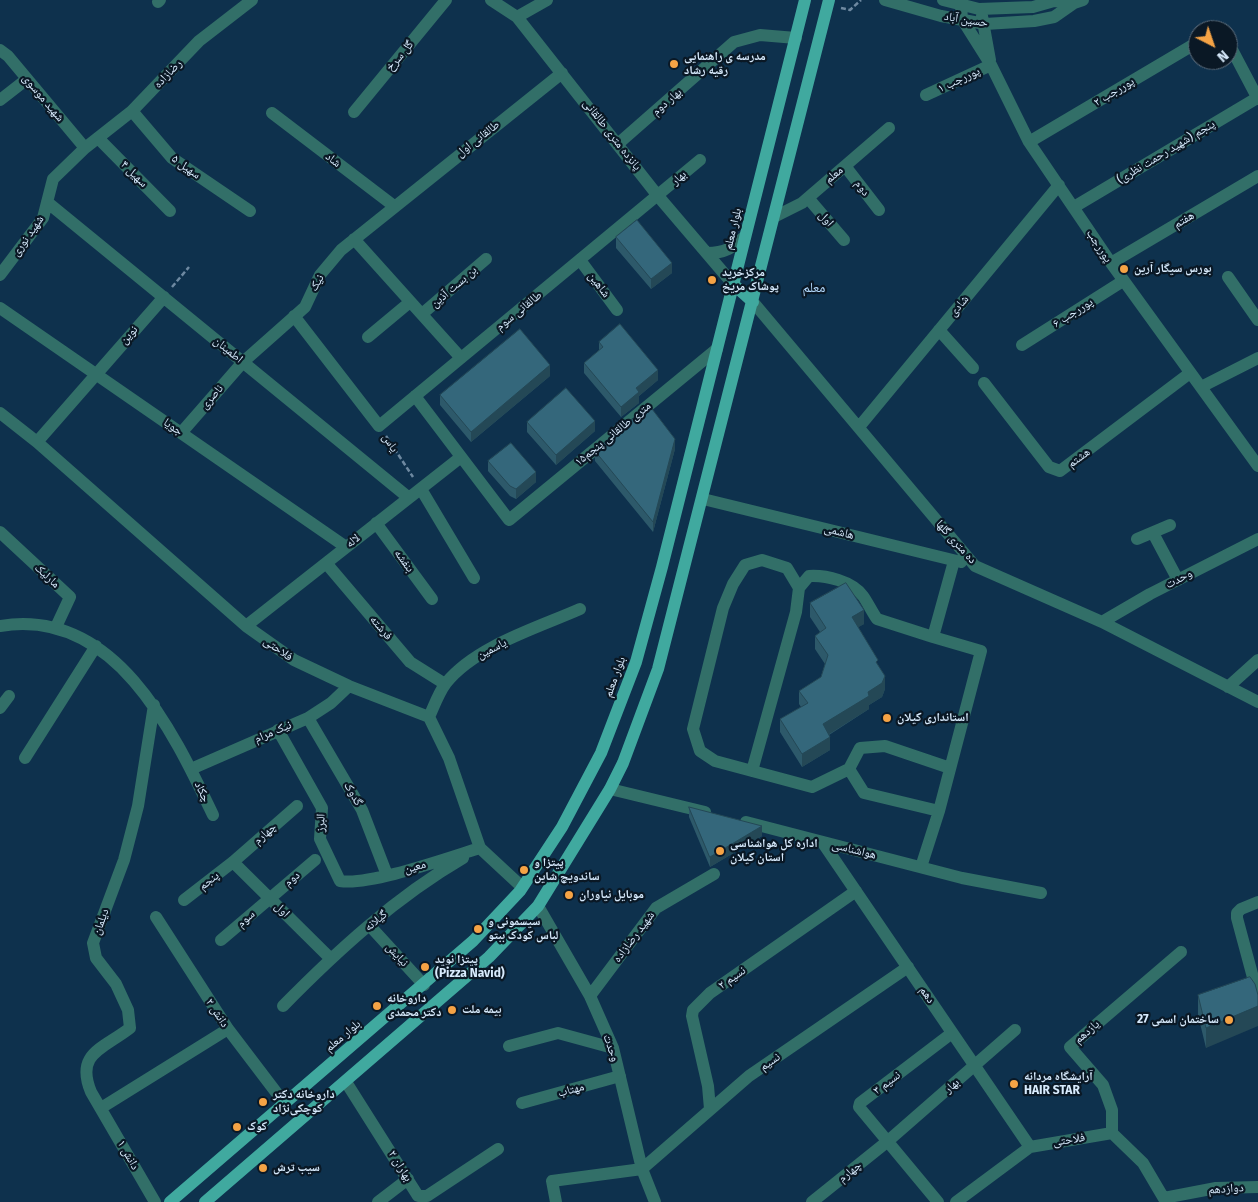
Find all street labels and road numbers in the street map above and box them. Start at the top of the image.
street label: حسین آباد [943,9,989,31]
street label: گل سرخ [383,38,417,74]
street label: رضازاده [151,57,185,91]
street label: پوررجب ۱ [936,64,982,96]
street label: شهید موسوی [19,71,67,125]
street label: پوررجب ۲ [1091,74,1137,110]
street label: بهار دوم [649,85,685,119]
street label: پانزده متری طالقانی [580,97,644,173]
street label: طالقانی اول [453,117,503,161]
street label: پنجم (شهید رحمت نظری) [1114,117,1218,187]
street label: شاد [322,149,344,171]
street label: سهیل ۵ [169,152,203,182]
street label: سهیل ۴ [117,157,151,191]
street label: معلم [822,163,846,187]
street label: بهار [668,167,690,189]
street label: دوم [851,177,873,199]
street label: بلوار معلم [721,207,745,251]
street label: اول [815,208,837,230]
street label: هفتم [1171,208,1197,232]
street label: شهید نوری [9,213,47,259]
street label: پوررجب [1083,227,1115,265]
street label: بن بست آذین [428,263,480,311]
street label: شاهین [585,269,613,301]
street label: نیک [307,272,327,294]
street label: طالقانی سوم [493,288,545,334]
street label: شادی [946,292,972,320]
street label: پوررجب ۶ [1050,295,1096,331]
street label: نوین [117,323,141,347]
street label: اطمینان [210,334,246,366]
street label: ناصری [197,382,227,412]
street label: ۱۵متری طالقانی پنجم [572,399,654,469]
street label: جویا [161,415,185,439]
street label: یاس [379,431,401,455]
street label: هشتم [1065,445,1093,471]
street label: ده متری گلها [933,517,979,567]
street label: هاشمی [823,521,855,543]
street label: لاله [343,531,363,551]
street label: بنفشه [391,547,417,575]
street label: مارلیک [31,561,63,591]
street label: وحدت [1163,566,1195,592]
street label: فرشته [367,613,395,643]
street label: فلاحتی [261,634,295,664]
street label: یاسمین [475,635,509,663]
street label: بلوار معلم [601,655,629,699]
street label: نیک مرام [252,718,294,746]
street label: چکاد [191,779,213,805]
street label: گدوک [341,780,365,808]
street label: البرز [313,814,329,832]
street label: چهارم [251,820,279,848]
street label: هواشناسی [830,838,878,862]
street label: معین [403,857,427,877]
street label: دوم [281,868,303,890]
street label: پنجم [196,869,222,893]
street label: اول [271,899,293,921]
street label: دیلمان [90,907,112,937]
street label: سوم [234,907,258,931]
street label: گیلانه [362,907,390,935]
street label: شهید رضازاده [610,909,658,965]
street label: نیایش [383,940,411,970]
street label: نسیم ٢ [715,963,749,993]
street label: دهم [916,984,938,1006]
street label: دانش ۲ [202,996,232,1030]
street label: بلوار معلم [322,1017,364,1055]
street label: یازدهم [1071,1017,1103,1047]
street label: وحدت [600,1032,622,1064]
street label: نسیم [757,1050,783,1074]
street label: نسیم ۳ [870,1068,904,1098]
street label: بهار [941,1075,963,1097]
street label: مهتاب [556,1080,586,1100]
street label: فلاحتی [1052,1130,1086,1150]
street label: دانش ۱ [114,1138,142,1172]
street label: بهاران ۲ [385,1148,415,1184]
street label: چهارم [835,1158,865,1186]
street label: دوازدهم [1208,1181,1244,1197]

